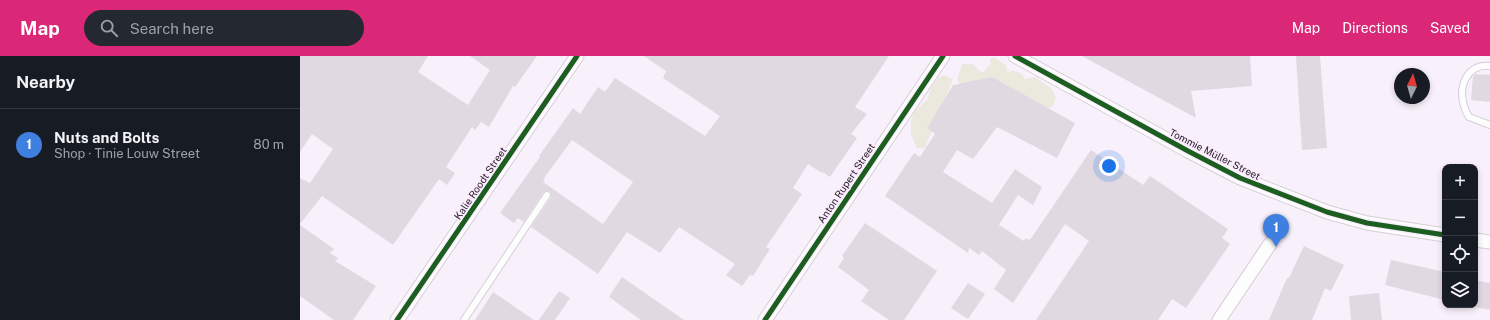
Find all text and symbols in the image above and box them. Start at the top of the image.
search box [84,10,364,46]
text: Map [20,17,60,39]
icon: search [98,17,120,39]
text: Search here [130,20,214,37]
text: Map [1292,20,1320,36]
text: Directions [1342,20,1408,36]
text: Saved [1430,20,1470,36]
north arrow [1394,68,1430,104]
text: Nearby [16,72,75,92]
street label: Tommie Müller Street [1168,126,1263,182]
text: Nuts and Bolts [54,129,159,146]
text: 1 [26,137,32,152]
text: 80 m [253,137,284,152]
street label: Anton Rupert Street [815,141,877,225]
street label: Kalie Roodt Street [451,144,509,222]
text: Shop · Tinie Louw Street [54,146,200,161]
your location [1099,156,1119,176]
map controls [1442,164,1478,308]
button: + [1442,164,1478,200]
button: − [1442,200,1478,236]
pin: 1 [1263,214,1289,247]
button: locate [1442,236,1478,272]
button: layers [1442,272,1478,308]

